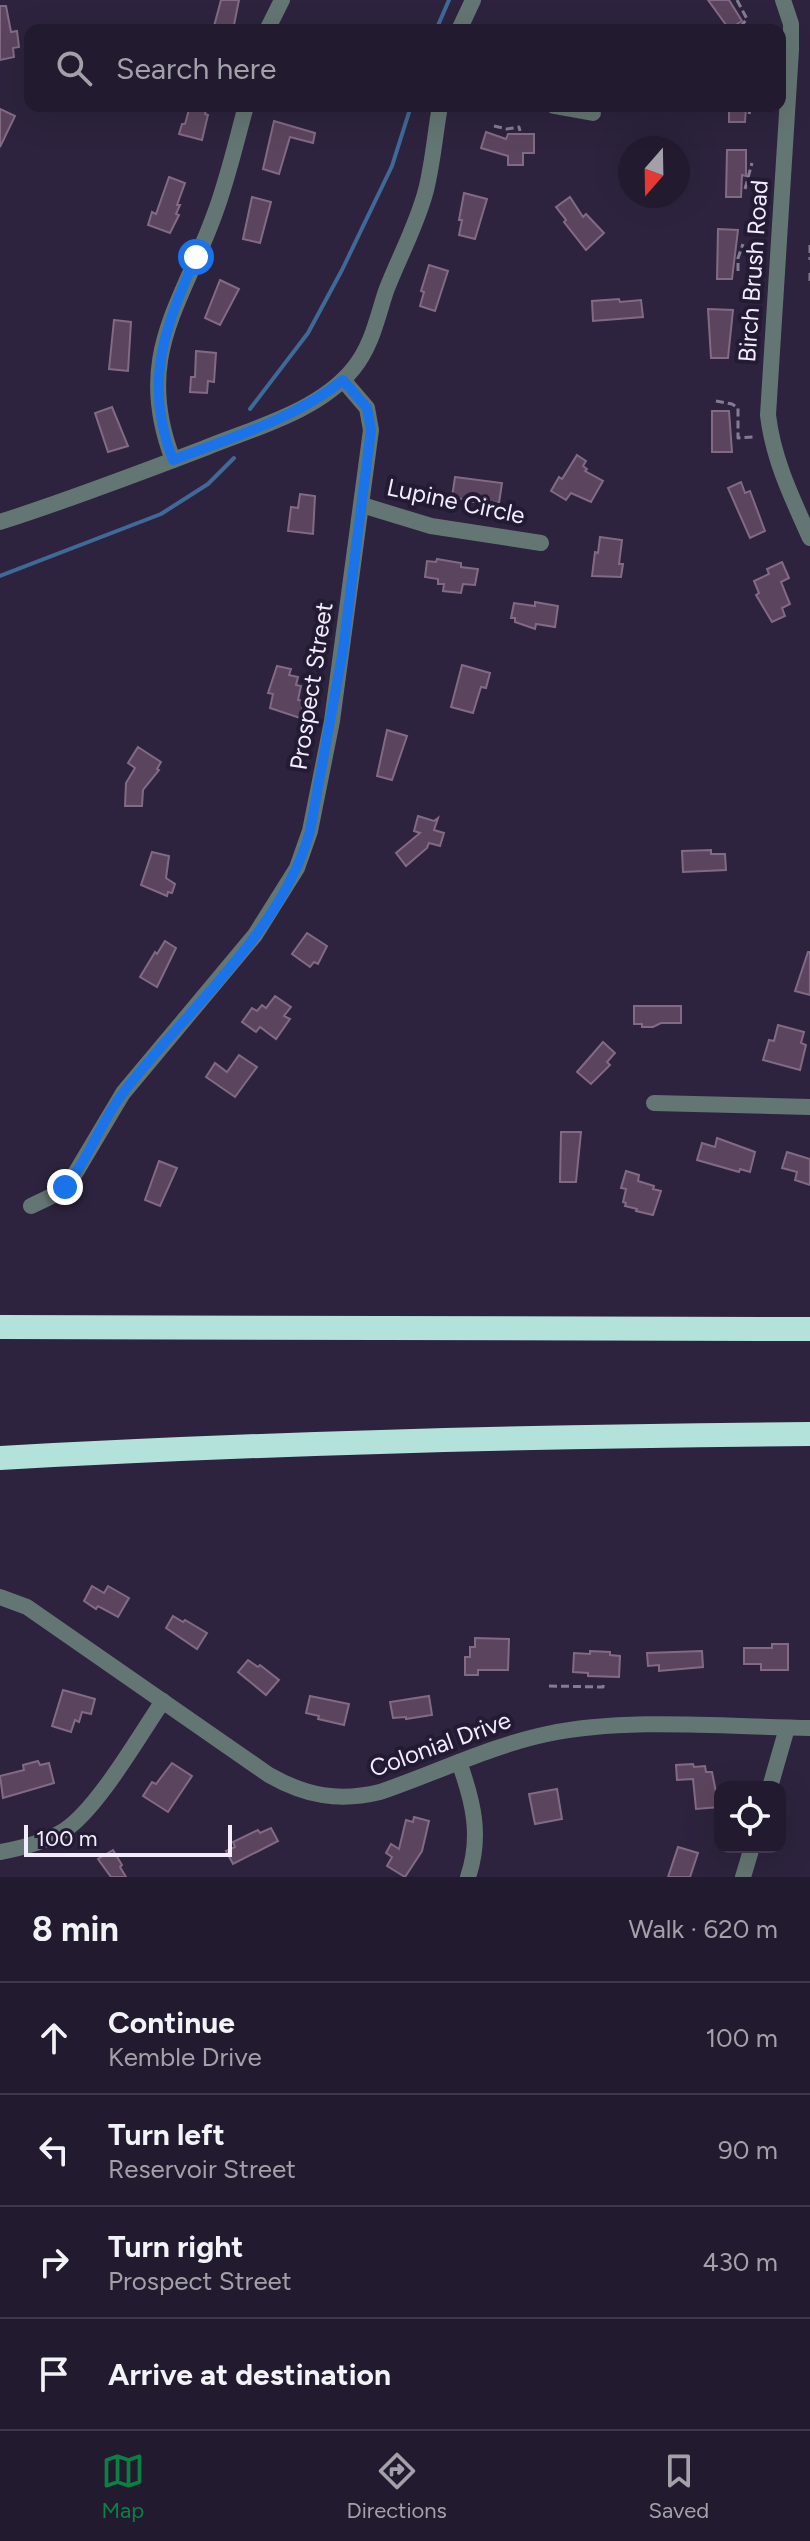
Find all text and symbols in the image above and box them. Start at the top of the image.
search box [24,24,786,112]
icon: search [52,46,96,90]
text: Search here [116,50,276,87]
north arrow [618,136,690,208]
street label: Birch Brush Road [732,179,774,363]
route start [178,239,214,275]
street label: Lupine Circle [384,472,528,530]
street label: Prospect Street [283,600,339,772]
route end [47,1169,83,1205]
street label: Colonial Drive [365,1705,515,1783]
map controls [714,1781,786,1853]
button: locate [714,1781,786,1853]
scale bar [24,1821,232,1857]
text: 100 m [36,1825,97,1852]
text: 8 min [32,1909,119,1950]
text: Walk · 620 m [629,1913,778,1945]
text: Continue [108,2004,235,2041]
icon: ahead [32,2016,76,2060]
text: 100 m [705,2022,778,2054]
text: Kemble Drive [108,2041,262,2073]
text: Turn left [108,2116,225,2153]
icon: left [32,2128,76,2172]
text: 90 m [718,2134,778,2166]
text: Reservoir Street [108,2153,296,2185]
text: Turn right [108,2228,243,2265]
icon: right [32,2240,76,2284]
text: 430 m [702,2246,778,2278]
text: Prospect Street [108,2265,292,2297]
icon: arrive [32,2352,76,2396]
text: Arrive at destination [108,2356,391,2393]
tab: Map [101,2449,145,2524]
tab: Directions [347,2449,447,2524]
tab: Saved [648,2449,709,2524]

